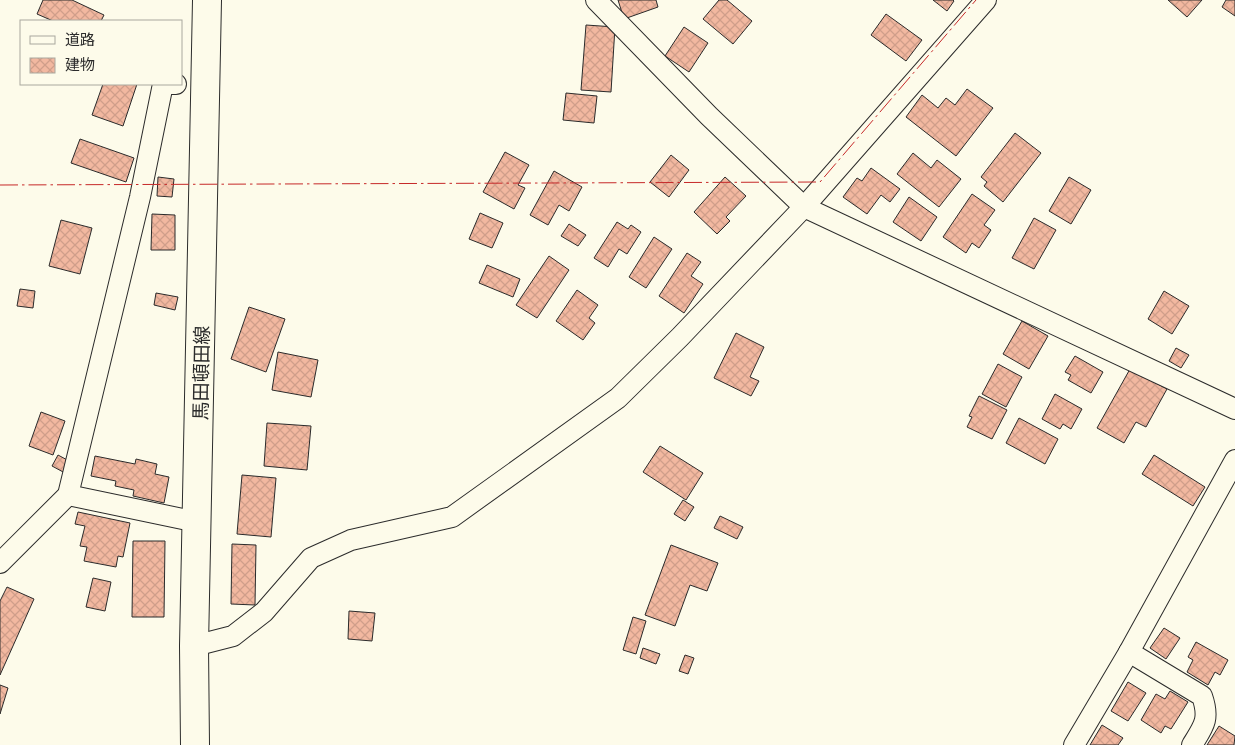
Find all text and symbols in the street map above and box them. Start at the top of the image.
legend [20,20,182,85]
text: 道路 [65,30,95,49]
text: 建物 [65,55,95,74]
street label: 馬田頓田線 [188,325,214,421]

